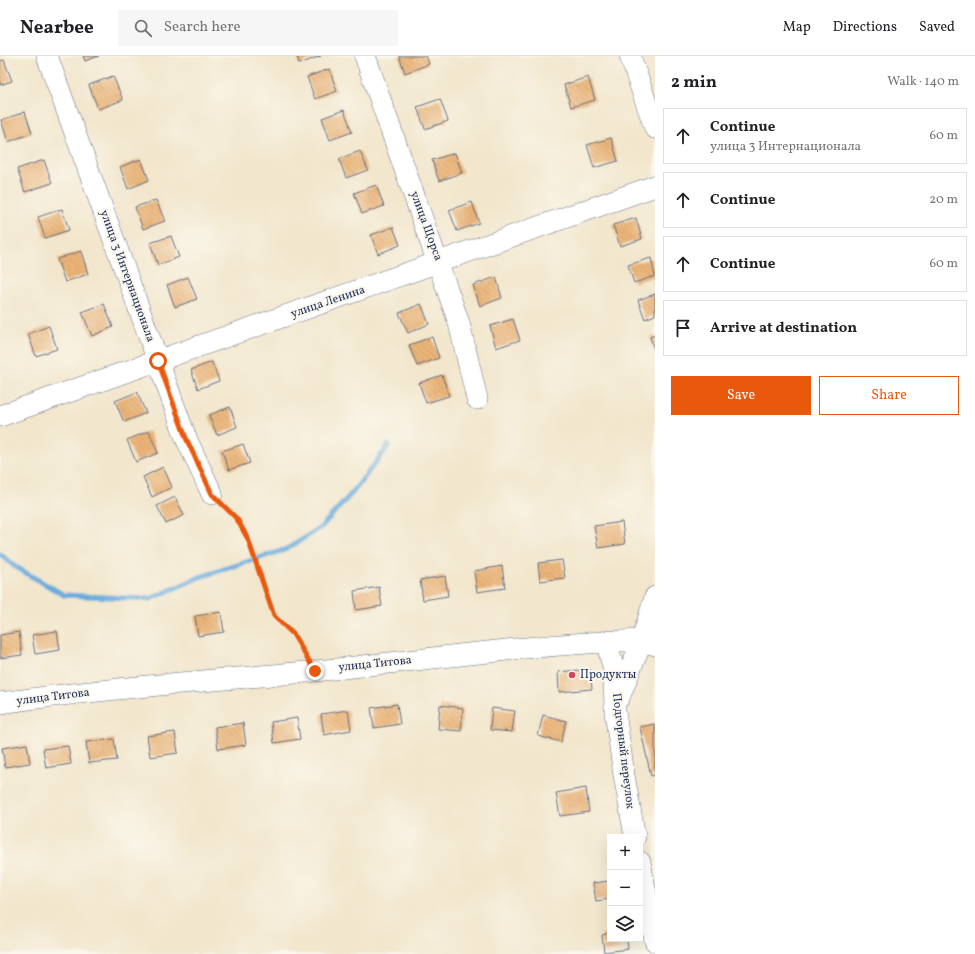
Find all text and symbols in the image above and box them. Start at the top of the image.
search box [118,10,398,46]
text: Nearbee [20,15,94,41]
icon: search [132,17,154,39]
text: Search here [164,17,241,38]
text: Map [783,18,811,37]
text: Directions [833,18,897,37]
text: Saved [919,18,955,37]
text: 2 min [671,71,717,94]
text: Walk · 140 m [887,73,959,91]
text: Continue [710,117,775,138]
icon: ahead [672,125,694,147]
text: 60 m [930,127,958,145]
text: улица 3 Интернационала [710,138,861,156]
street label: улица Щорса [406,189,446,263]
icon: ahead [672,189,694,211]
text: Continue [710,190,775,211]
text: 20 m [929,191,958,209]
street label: улица 3 Интернационала [96,208,158,344]
icon: ahead [672,253,694,275]
text: Continue [710,254,775,275]
text: 60 m [930,255,958,273]
street label: улица Ленина [289,282,367,322]
icon: arrive [672,317,694,339]
text: Arrive at destination [710,318,857,339]
route start [149,352,167,370]
button: Save [671,376,811,415]
button: Share [819,376,959,415]
street label: улица Титова [338,652,412,676]
route end [306,662,324,680]
place label: Продукты [580,667,637,683]
marker: Продукты [567,670,577,680]
street label: улица Титова [15,685,91,709]
street label: Подгорный переулок [608,692,638,810]
map controls [607,834,643,942]
button: + [607,834,643,870]
button: − [607,870,643,906]
button: layers [607,906,643,942]

